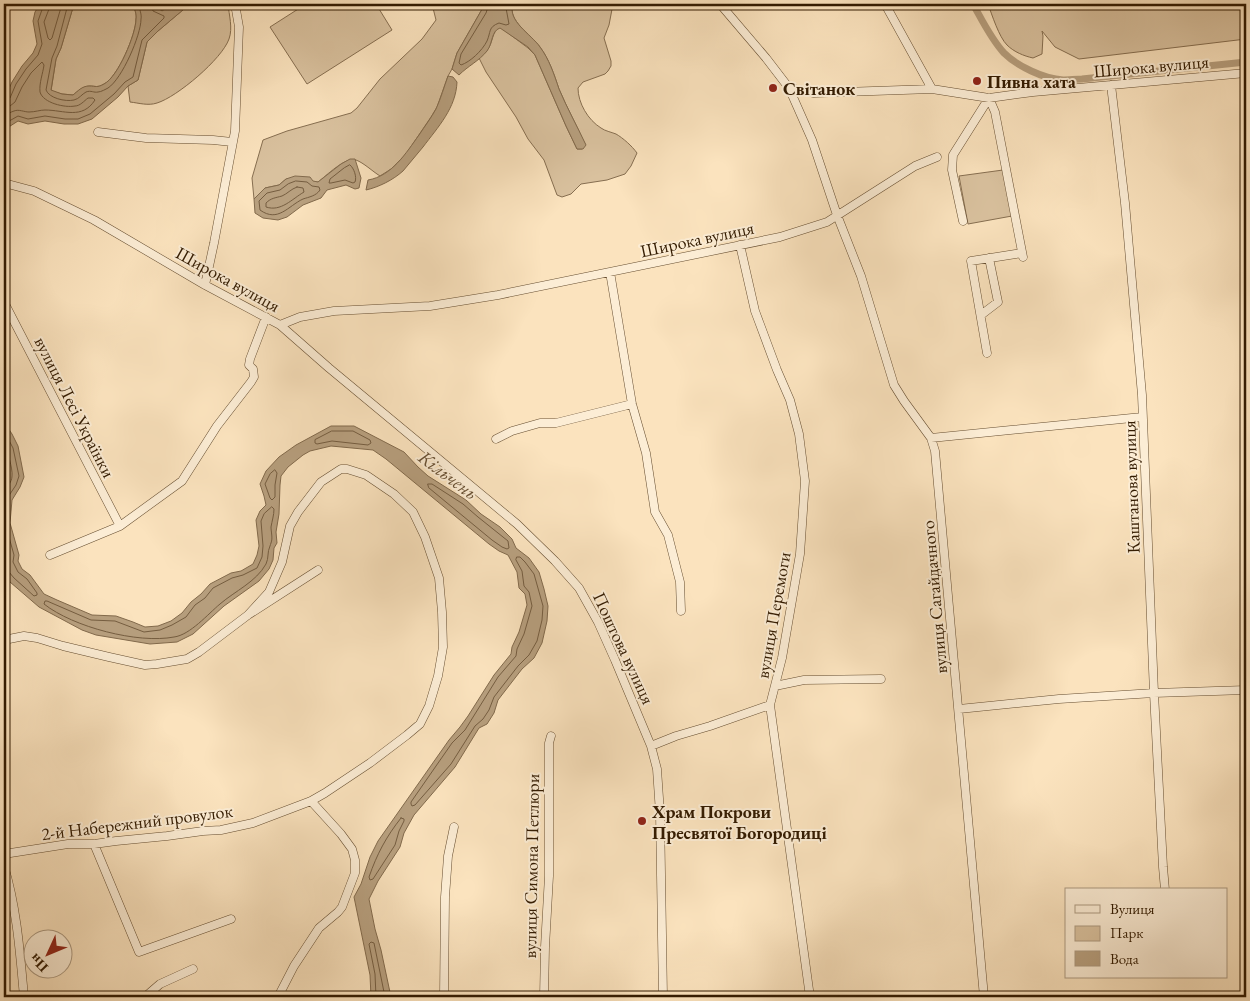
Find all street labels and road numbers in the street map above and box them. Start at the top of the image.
street label: Широка вулиця [1092,49,1210,83]
street label: Широка вулиця [638,216,756,262]
street label: Широка вулиця [172,241,284,317]
street label: вулиця Лесі Українки [29,333,121,482]
street label: Каштанова вулиця [1117,420,1145,554]
street label: вулиця Сагайдачного [916,519,952,674]
street label: вулиця Перемоги [751,549,796,680]
street label: Поштова вулиця [588,588,660,708]
street label: вулиця Симона Петлюри [518,773,544,959]
street label: 2-й Набережний провулок [40,799,234,845]

